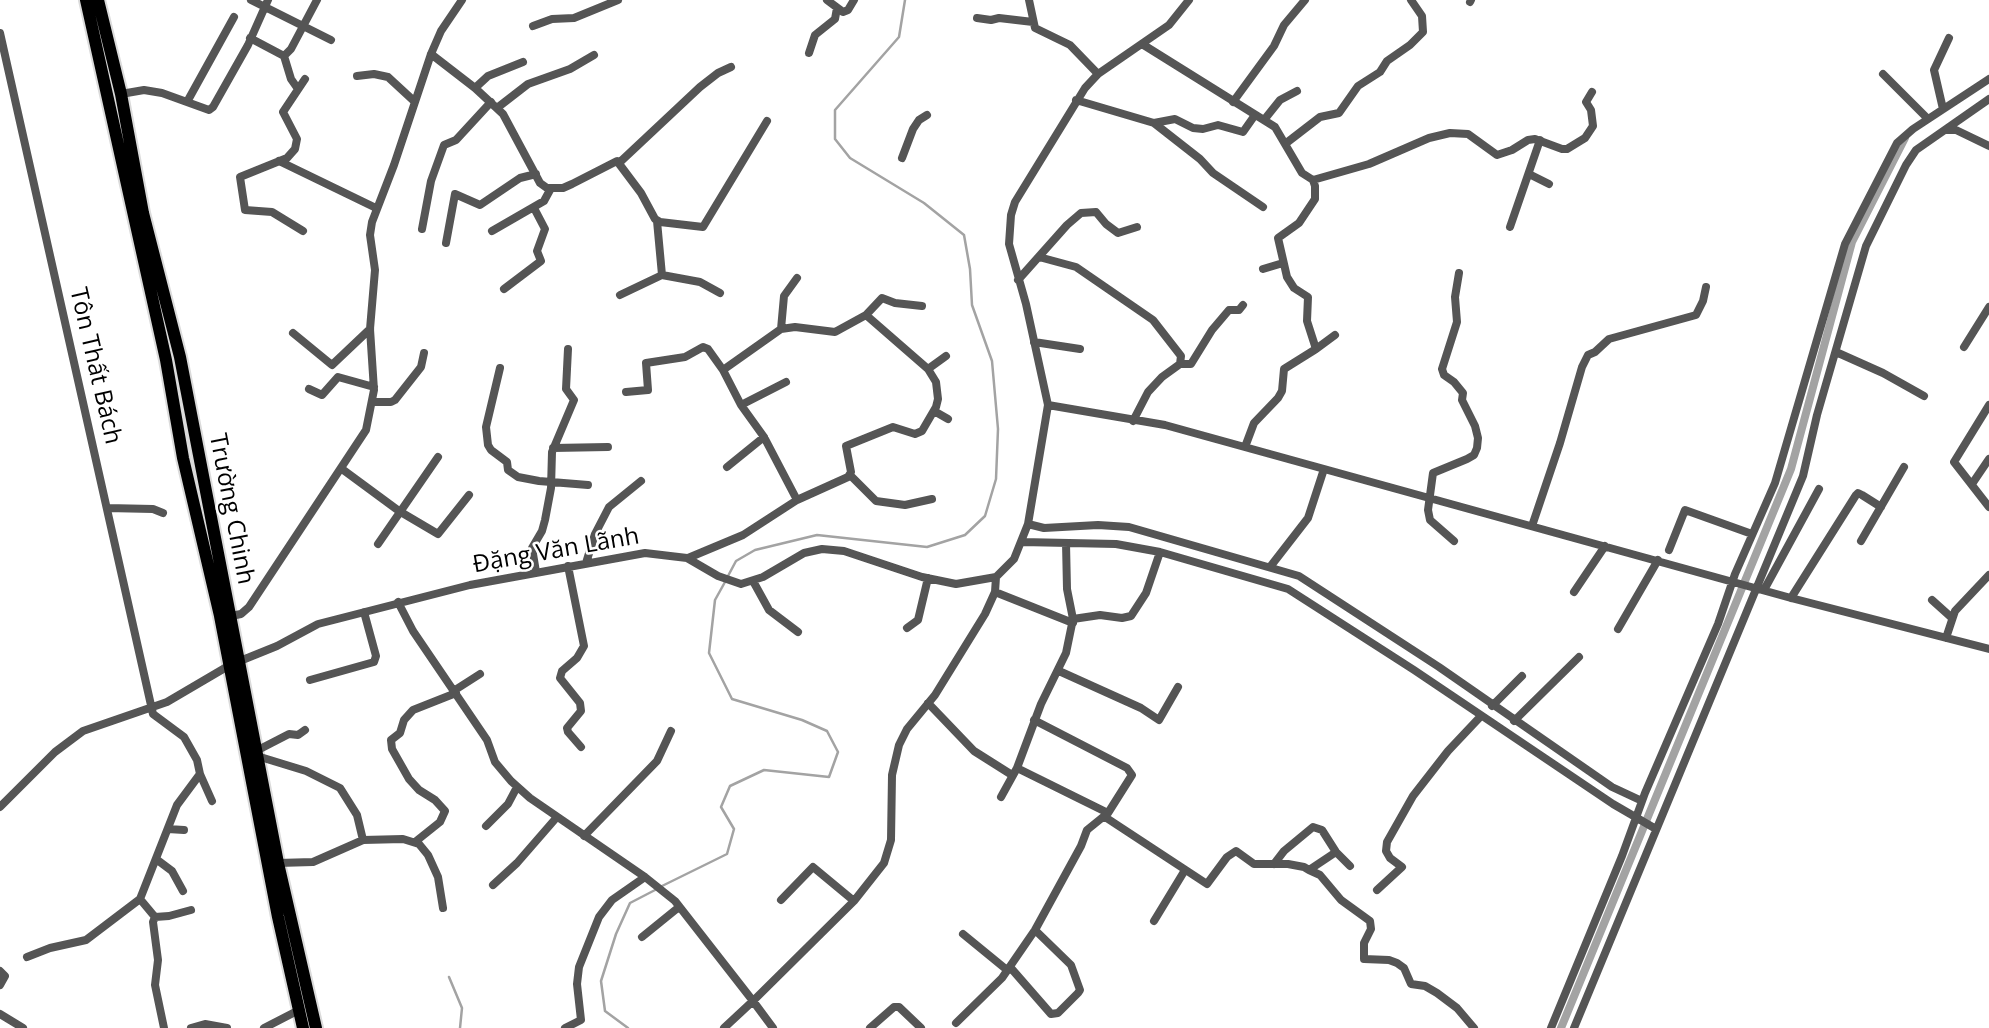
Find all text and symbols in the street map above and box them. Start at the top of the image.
street label: Tôn Thất Bách [63,285,127,447]
street label: Trường Chinh [202,431,260,587]
street label: Đặng Văn Lãnh [470,522,642,580]

